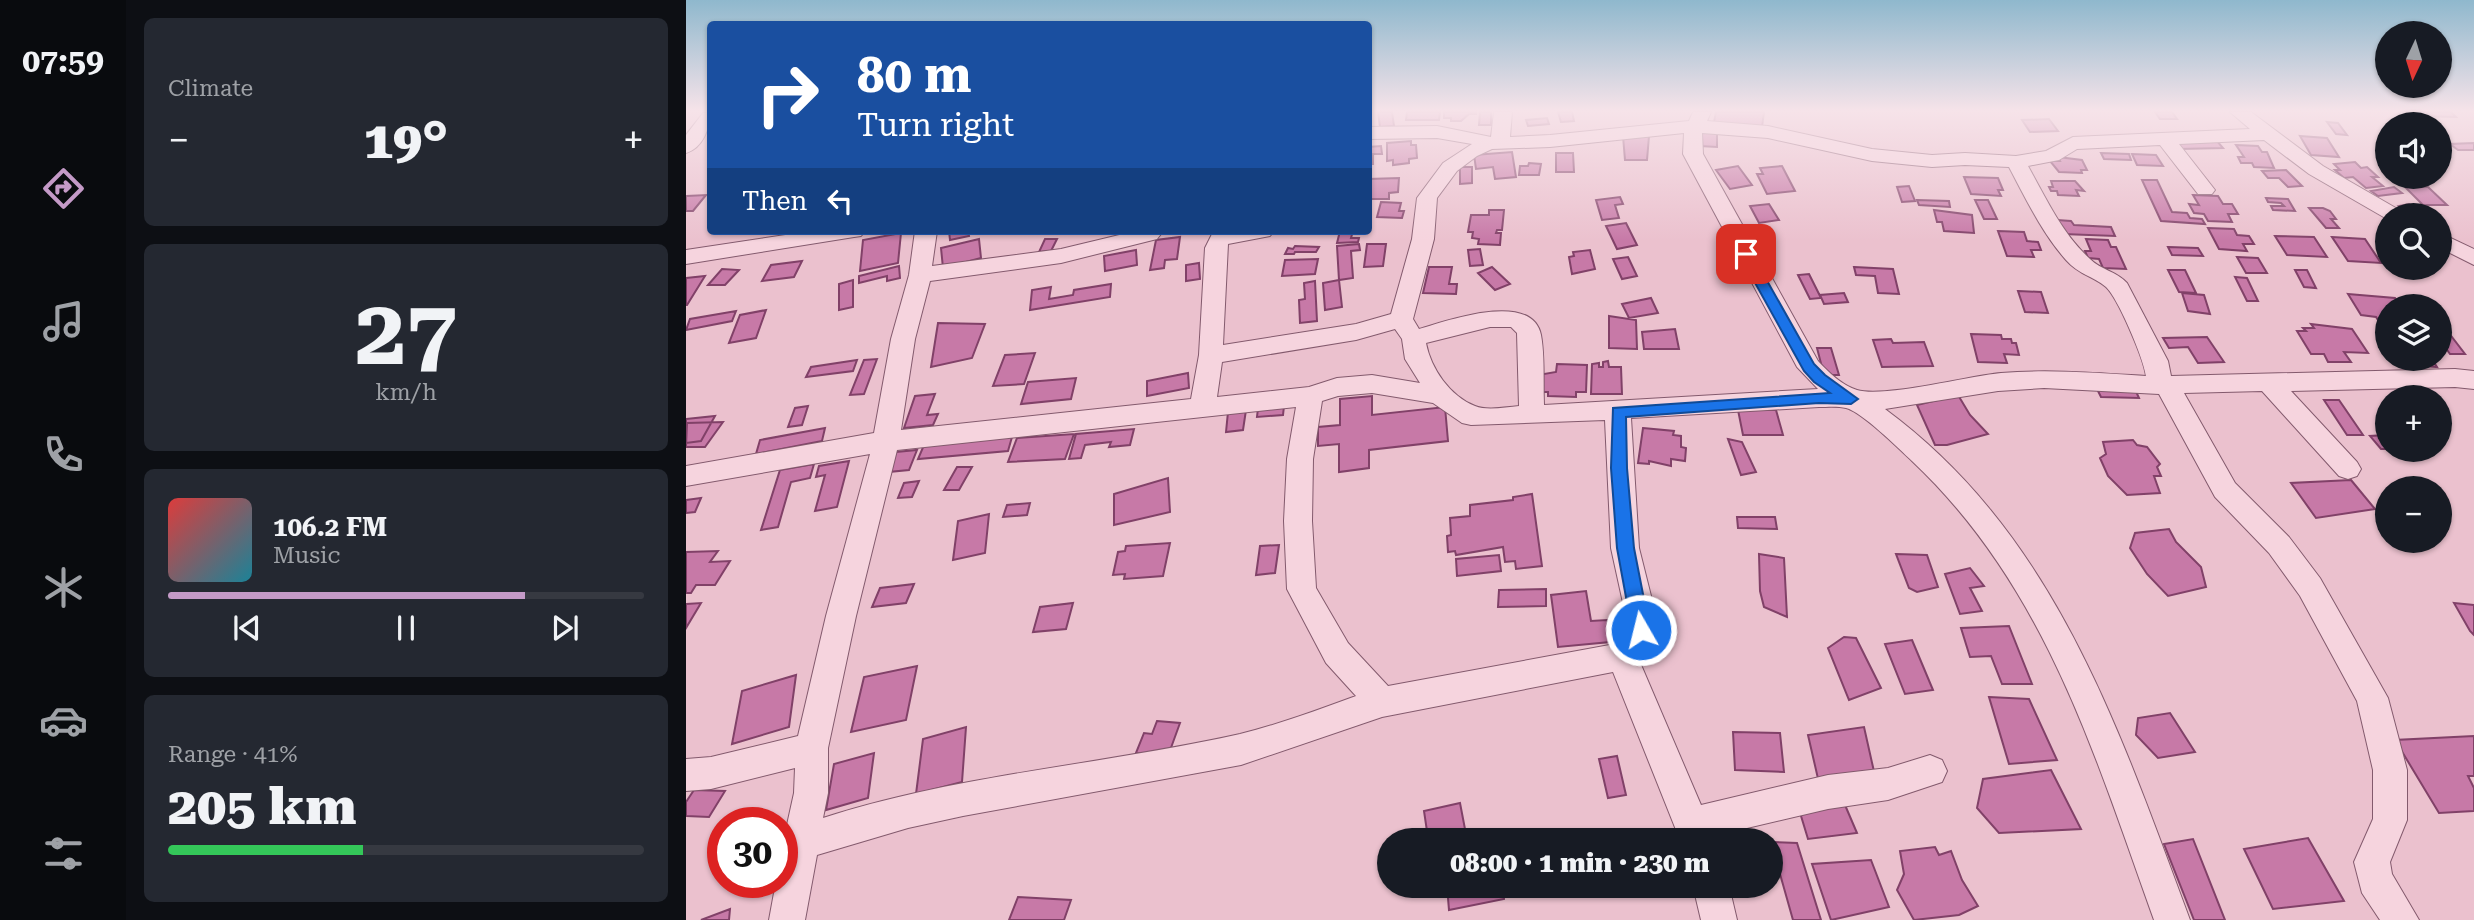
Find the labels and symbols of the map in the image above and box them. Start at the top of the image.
north arrow [2375,21,2452,98]
pin [1716,224,1776,284]
position arrow [1604,593,1678,667]
speed limit sign: 30 [707,807,798,898]

